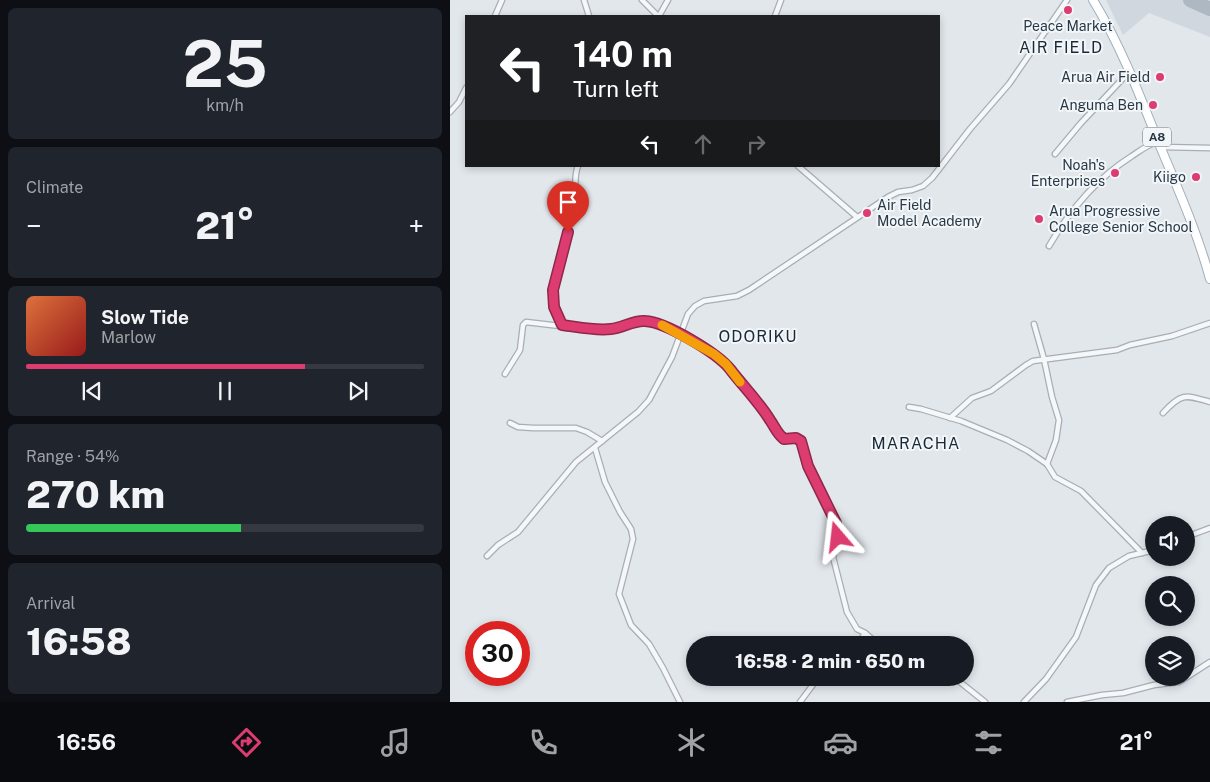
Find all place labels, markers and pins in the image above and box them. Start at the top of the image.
marker: Peace Market [1062,4,1074,16]
place label: Peace Market [1023,18,1113,34]
place label: Arua Air Field [1061,69,1150,85]
marker: Arua Air Field [1154,71,1166,83]
place label: Anguma Ben [1060,97,1143,113]
marker: Anguma Ben [1147,99,1159,111]
place label: Noah's Enterprises [1031,157,1105,189]
marker: Noah's Enterprises [1109,167,1121,179]
place label: Kiigo [1153,169,1186,185]
marker: Kiigo [1190,171,1202,183]
pin [547,181,589,232]
place label: Air Field Model Academy [877,197,982,229]
place label: Arua Progressive College Senior School [1049,203,1193,235]
marker: Air Field Model Academy [861,207,873,219]
marker: Arua Progressive College Senior School [1033,213,1045,225]

